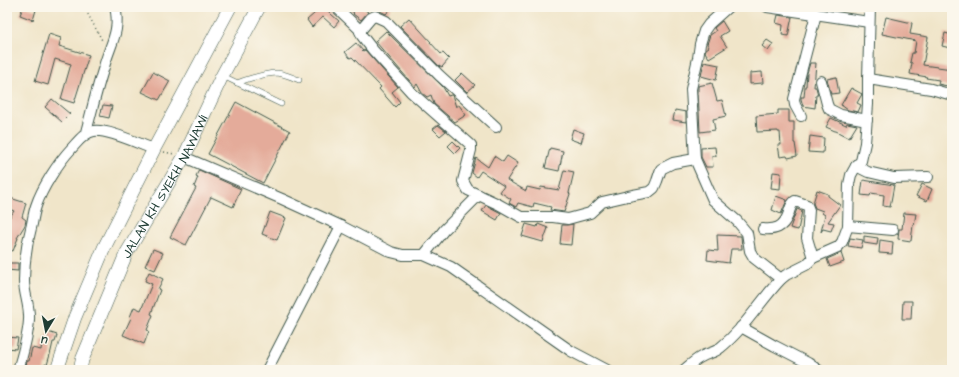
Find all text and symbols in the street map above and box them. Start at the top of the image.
street label: JALAN KH SYEKH NAWAWI [118,112,213,262]
north arrow [26,311,66,351]
text: U [40,332,50,348]

